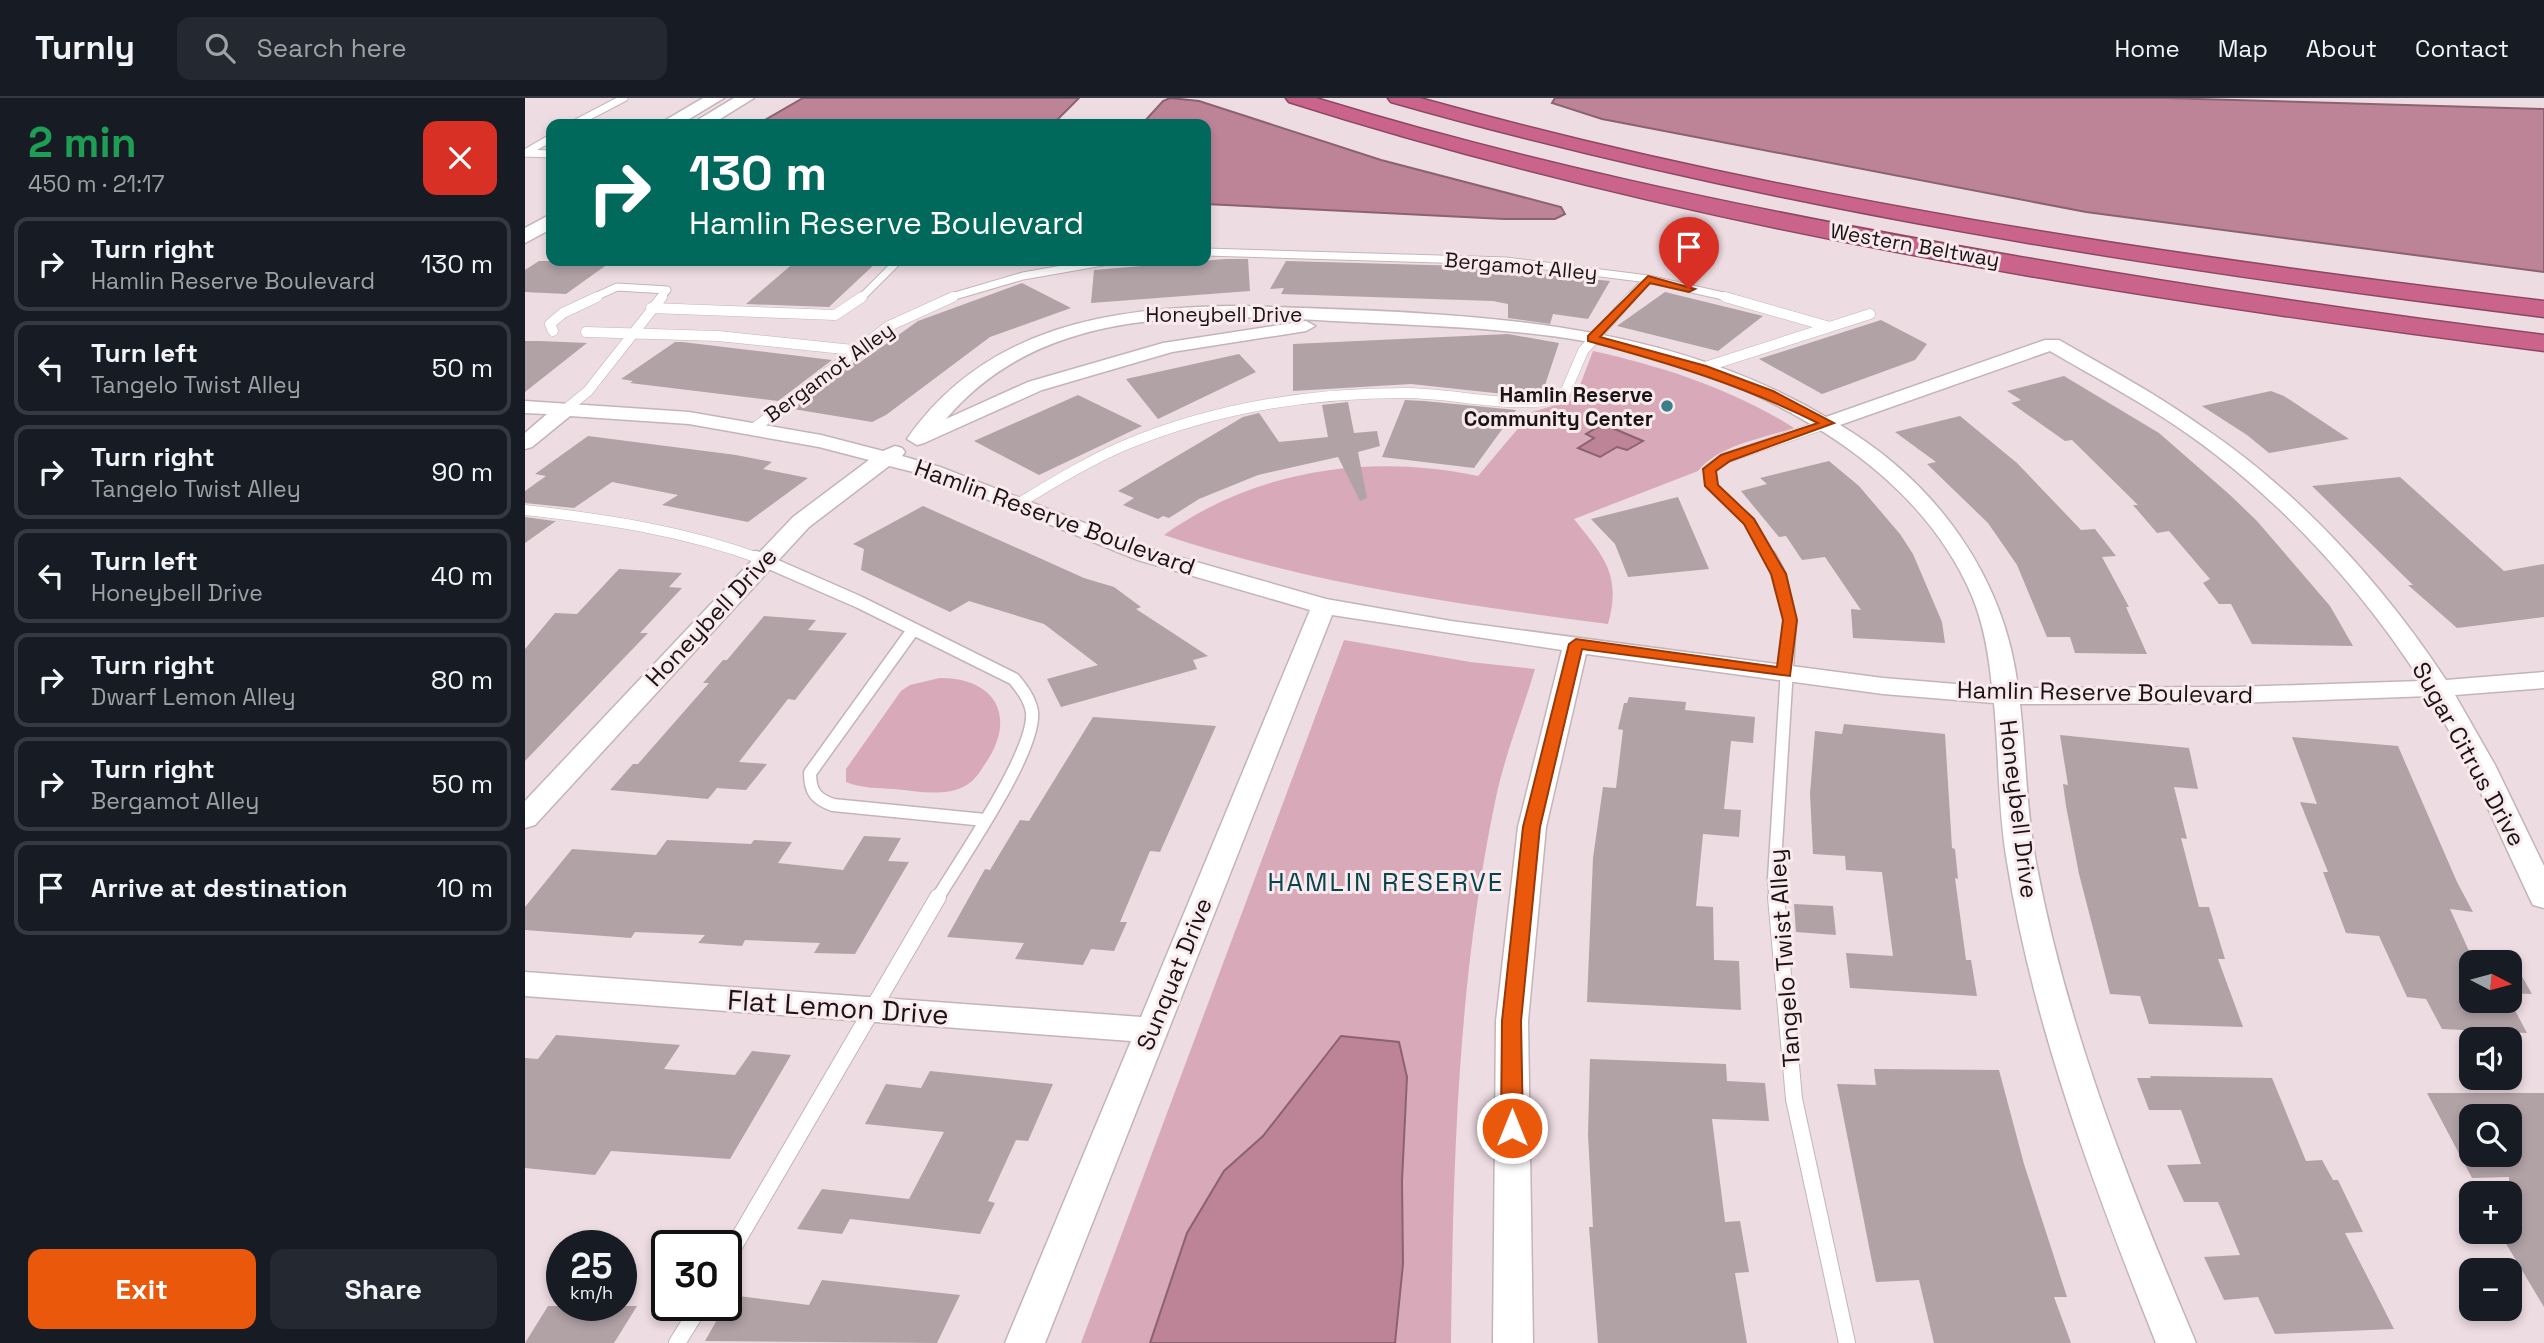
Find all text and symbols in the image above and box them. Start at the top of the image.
search box [177,17,667,80]
text: Turnly [35,27,135,69]
icon: search [201,29,239,67]
text: Search here [257,31,407,65]
text: Home [2114,33,2180,64]
text: Map [2218,33,2268,64]
text: About [2306,33,2377,64]
text: Contact [2415,33,2509,64]
text: 2 min [28,116,137,169]
button: close [423,121,497,195]
text: 130 m [689,142,827,204]
icon: right [574,147,665,238]
text: 450 m · 21:17 [28,169,165,199]
text: Hamlin Reserve Boulevard [689,203,1084,243]
pin [1659,217,1719,289]
street label: Western Beltway [1828,217,2002,273]
icon: arrive [1670,228,1708,266]
text: Turn right [91,232,215,266]
icon: right [32,245,70,283]
street label: Bergamot Alley [1443,246,1599,286]
text: 130 m [421,247,493,281]
text: Hamlin Reserve Boulevard [91,266,375,296]
street label: Honeybell Drive [1146,301,1302,328]
street label: Bergamot Alley [759,316,899,428]
text: Turn left [91,336,198,370]
icon: left [32,349,70,387]
text: 50 m [432,351,493,385]
text: Tangelo Twist Alley [91,370,301,400]
place label: Hamlin Reserve Community Center [1464,381,1653,432]
marker: Hamlin Reserve Community Center [1659,398,1675,414]
text: Turn right [91,440,215,474]
street label: Hamlin Reserve Boulevard [910,452,1200,582]
icon: right [32,453,70,491]
text: 90 m [431,455,493,489]
text: Tangelo Twist Alley [91,474,301,504]
street label: Honeybell Drive [639,541,783,693]
text: Turn left [91,544,198,578]
icon: left [32,557,70,595]
text: 40 m [431,559,493,593]
text: Honeybell Drive [91,578,263,608]
text: Turn right [91,648,215,682]
street label: Sugar Citrus Drive [2405,656,2533,852]
icon: right [32,661,70,699]
text: 80 m [431,663,493,697]
street label: Hamlin Reserve Boulevard [1957,674,2253,710]
text: Dwarf Lemon Alley [91,682,296,712]
street label: Honeybell Drive [1993,718,2045,900]
text: Turn right [91,752,215,786]
icon: right [32,765,70,803]
text: 50 m [432,767,493,801]
text: Bergamot Alley [91,786,259,816]
street label: Tangelo Twist Alley [1761,848,1807,1068]
district label: HAMLIN RESERVE [1268,865,1504,899]
icon: arrive [32,869,70,907]
text: Arrive at destination [91,871,348,905]
text: 10 m [436,871,493,905]
street label: Sunquat Drive [1129,893,1219,1055]
north arrow [2459,950,2522,1013]
map controls [2459,950,2522,1321]
street label: Flat Lemon Drive [726,981,950,1033]
button: sound [2459,1027,2522,1090]
position arrow [1475,1091,1549,1165]
button: search [2459,1104,2522,1167]
button: + [2459,1181,2522,1244]
speed limit sign: 30 [651,1230,742,1321]
text: 25 [571,1244,612,1288]
button: Exit [28,1249,256,1329]
button: Share [270,1249,497,1329]
button: − [2459,1258,2522,1321]
text: km/h [570,1281,613,1304]

